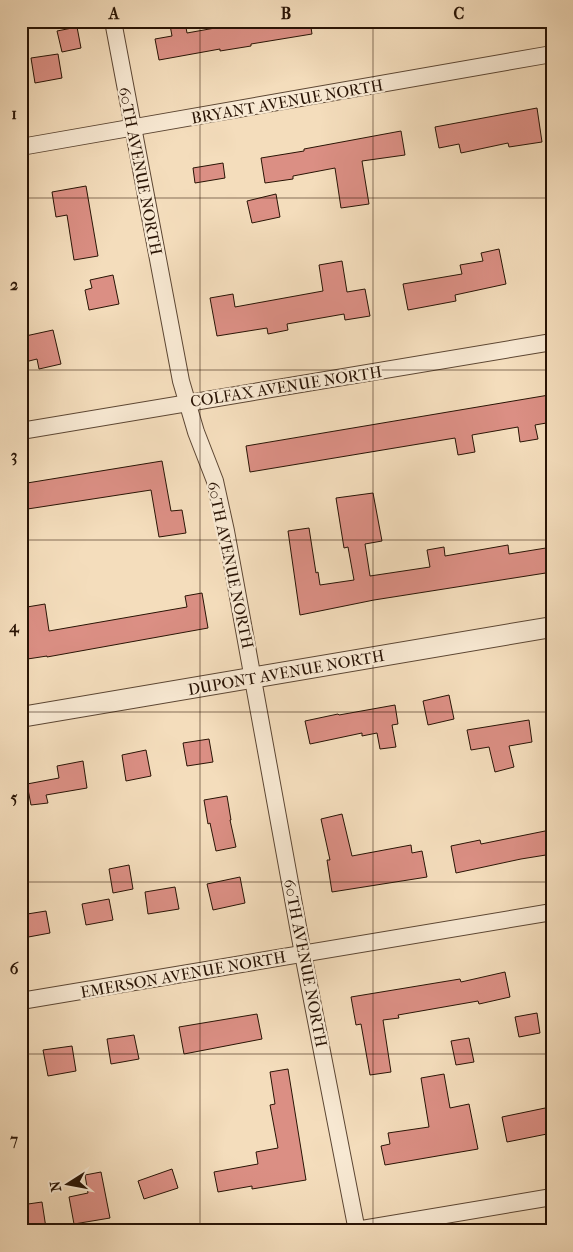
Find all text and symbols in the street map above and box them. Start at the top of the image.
text: A [108,4,120,23]
text: B [281,4,291,23]
text: C [454,4,465,23]
street label: BRYANT AVENUE NORTH [190,75,385,128]
street label: 60TH AVENUE NORTH [115,85,166,257]
text: 1 [11,104,17,123]
text: 2 [10,275,18,294]
street label: COLFAX AVENUE NORTH [189,362,384,411]
text: 3 [11,446,17,466]
street label: 60TH AVENUE NORTH [203,480,258,651]
text: 4 [8,617,20,637]
street label: DUPONT AVENUE NORTH [186,646,386,699]
text: 5 [11,788,18,807]
street label: 60TH AVENUE NORTH [280,877,331,1049]
street label: EMERSON AVENUE NORTH [79,947,288,1002]
text: 6 [10,959,19,978]
text: 7 [9,1130,18,1149]
north arrow [42,1160,92,1210]
text: N [46,1179,65,1193]

